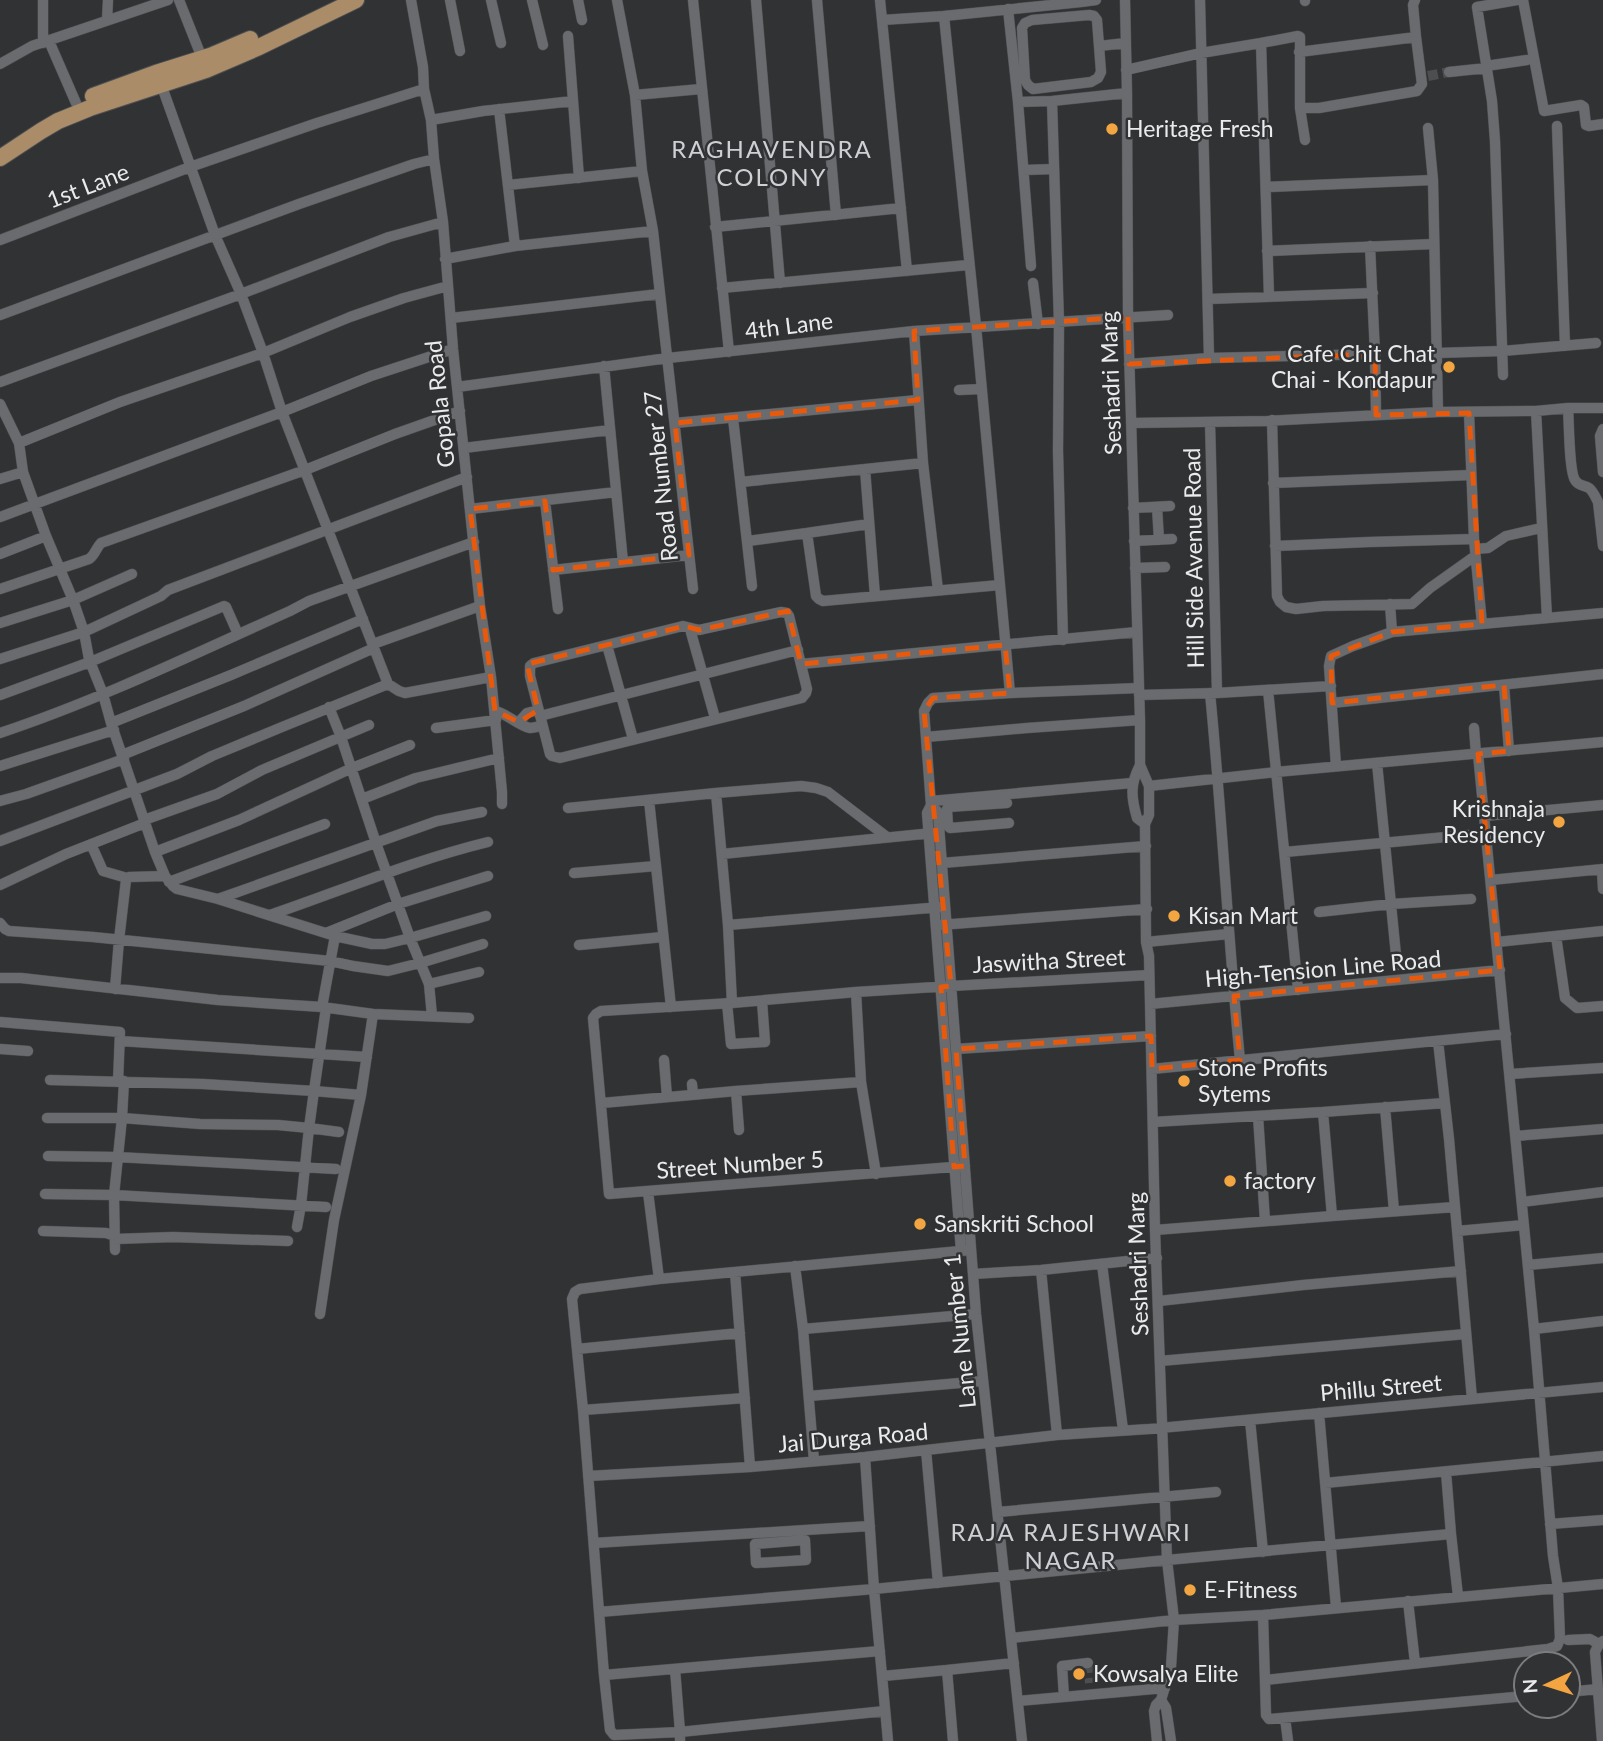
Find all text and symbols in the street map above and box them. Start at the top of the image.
place label: Heritage Fresh [1126,114,1274,142]
marker: Heritage Fresh [1104,121,1120,137]
district label: RAGHAVENDRA COLONY [671,134,873,191]
street label: 1st Lane [43,157,133,213]
street label: 4th Lane [743,306,835,344]
street label: Seshadri Marg [1093,311,1127,455]
street label: Gopala Road [418,339,460,469]
place label: Cafe Chit Chat Chai - Kondapur [1271,339,1436,393]
marker: Cafe Chit Chat Chai - Kondapur [1441,359,1457,375]
street label: Road Number 27 [637,389,683,563]
street label: Hill Side Avenue Road [1177,447,1209,669]
place label: Krishnaja Residency [1443,794,1545,848]
marker: Krishnaja Residency [1551,814,1567,830]
place label: Kisan Mart [1188,901,1299,929]
marker: Kisan Mart [1166,908,1182,924]
street label: Jaswitha Street [972,942,1127,978]
street label: High-Tension Line Road [1204,944,1442,992]
place label: Stone Profits Sytems [1198,1053,1328,1107]
marker: Stone Profits Sytems [1176,1073,1192,1089]
street label: Street Number 5 [655,1144,825,1184]
place label: factory [1244,1166,1316,1194]
marker: factory [1222,1173,1238,1189]
street label: Seshadri Marg [1120,1192,1154,1336]
place label: Sanskriti School [934,1209,1094,1237]
marker: Sanskriti School [912,1216,928,1232]
street label: Lane Number 1 [937,1252,981,1410]
street label: Phillu Street [1319,1368,1444,1406]
street label: Jai Durga Road [777,1416,929,1458]
district label: RAJA RAJESHWARI NAGAR [950,1517,1192,1574]
place label: E-Fitness [1204,1575,1297,1603]
marker: E-Fitness [1182,1582,1198,1598]
north arrow [1512,1650,1582,1720]
place label: Kowsalya Elite [1093,1659,1238,1687]
marker: Kowsalya Elite [1071,1666,1087,1682]
text: N [1518,1678,1542,1694]

